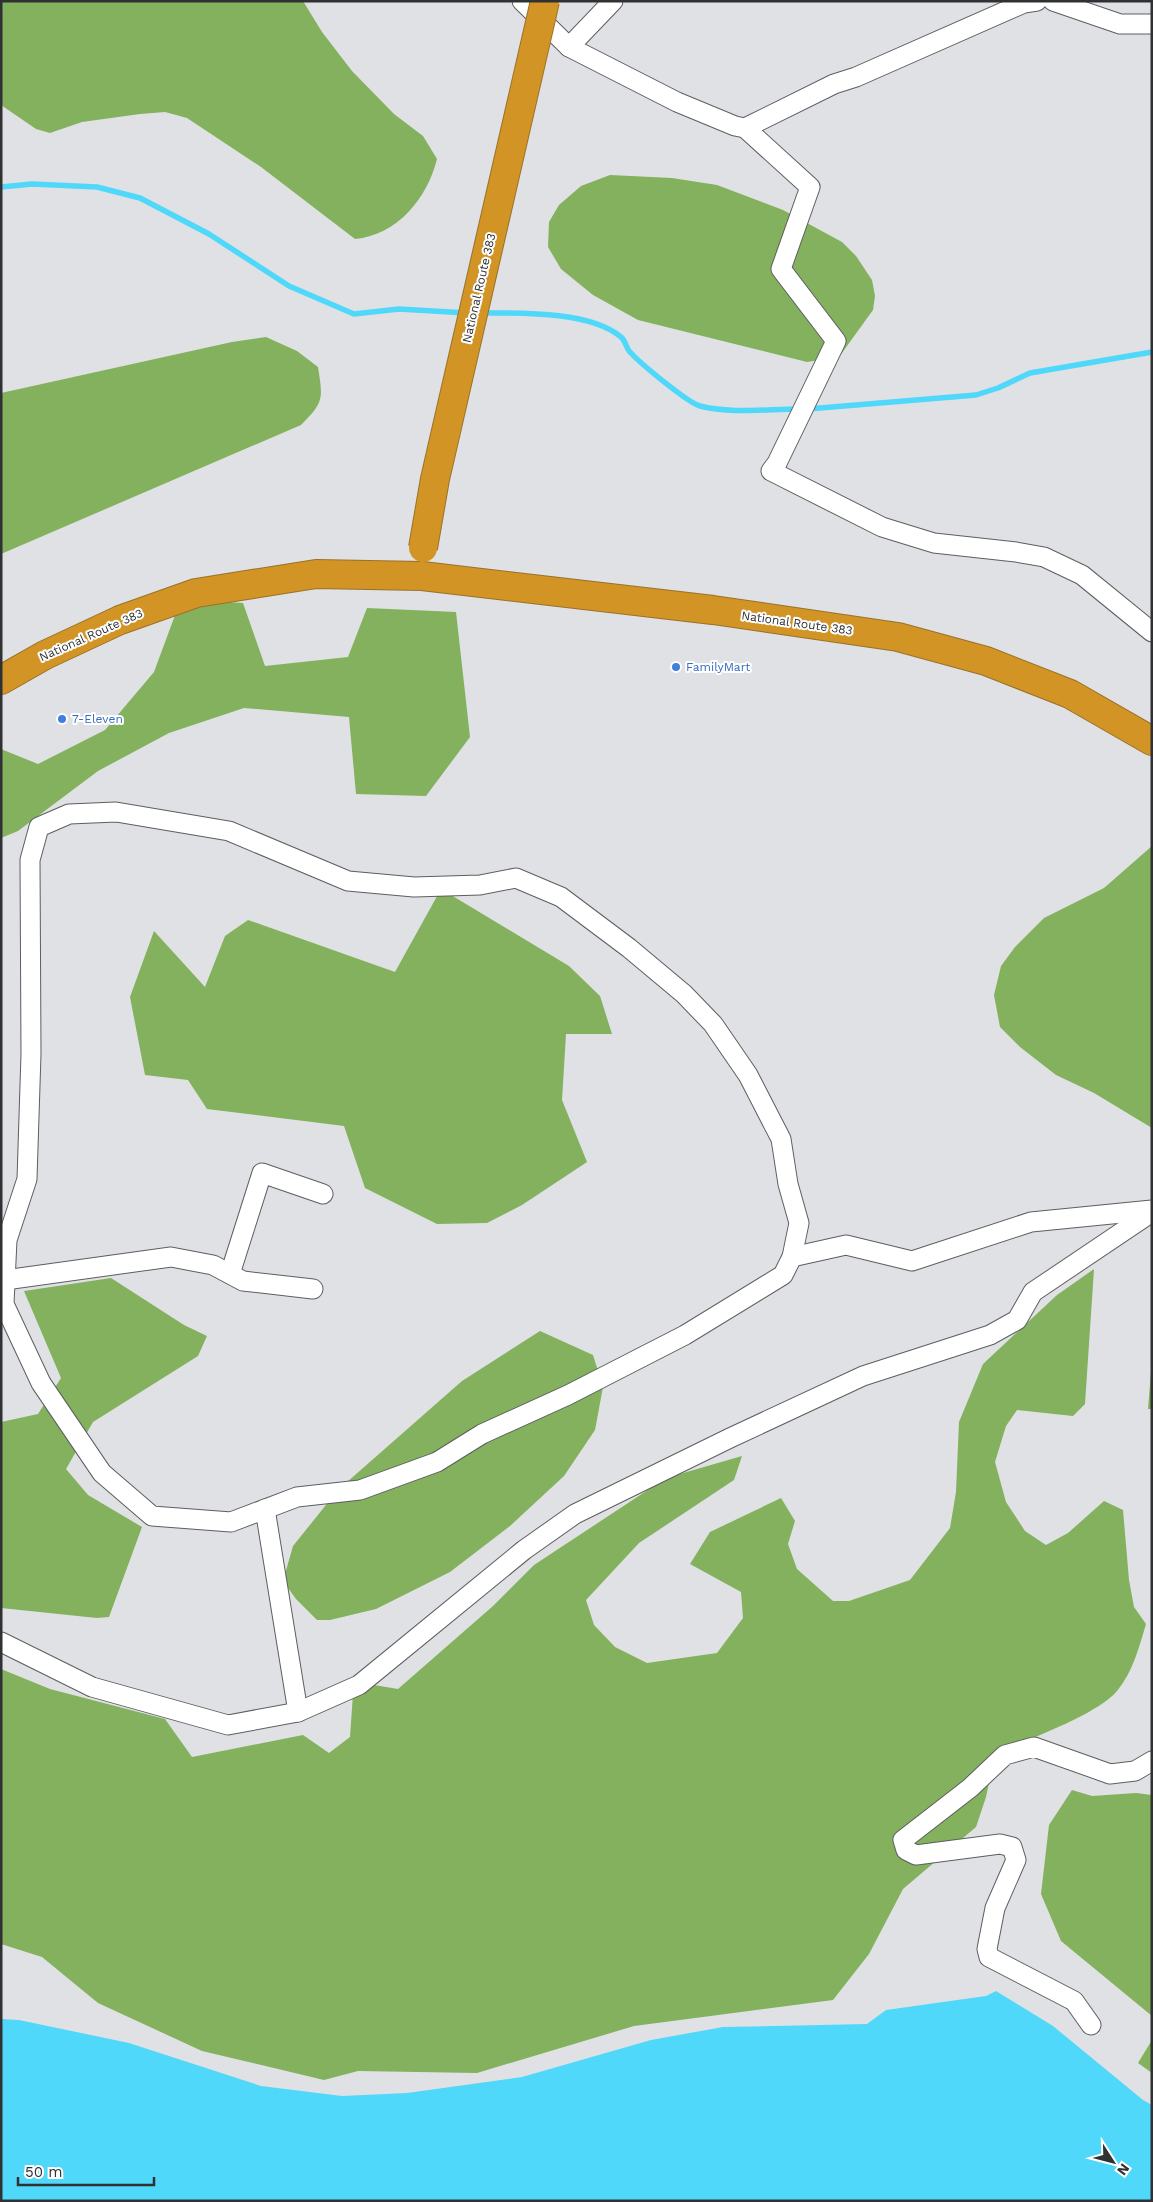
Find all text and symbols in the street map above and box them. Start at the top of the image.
street label: National Route 383 [460,232,498,344]
street label: National Route 383 [37,606,145,664]
street label: National Route 383 [741,608,853,638]
place label: FamilyMart [686,660,750,674]
marker: FamilyMart [670,661,682,673]
place label: 7-Eleven [72,712,123,726]
marker: 7-Eleven [56,713,68,725]
north arrow [1088,2137,1138,2187]
scale bar [18,2154,154,2186]
text: N [1114,2161,1133,2179]
text: 50 m [25,2163,62,2181]

